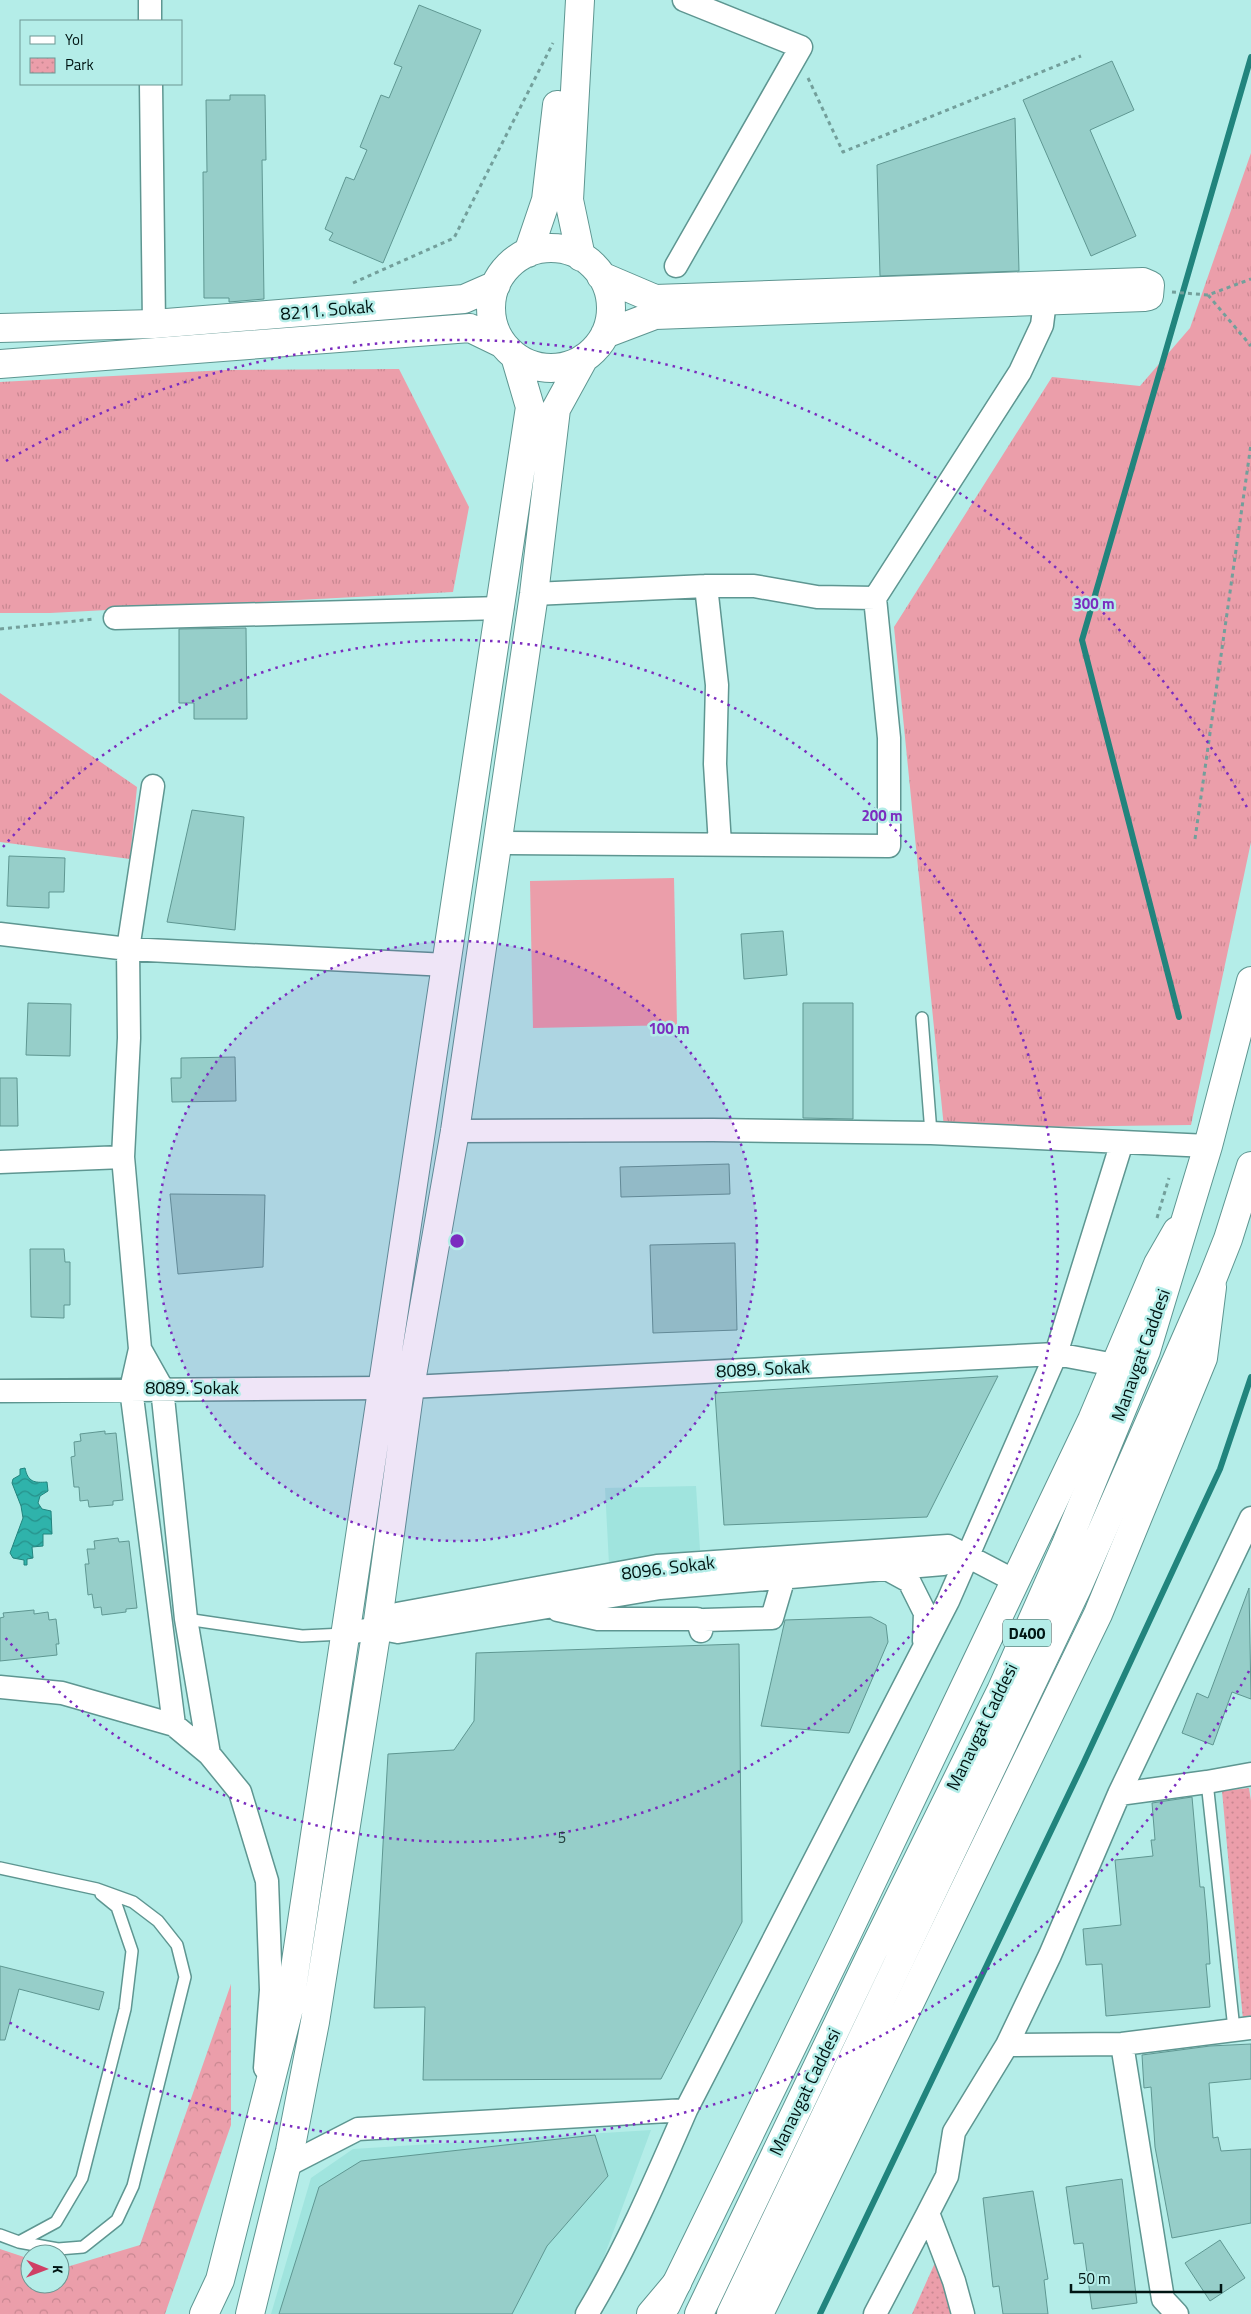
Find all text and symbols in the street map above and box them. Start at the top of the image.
legend [20,20,182,85]
text: Yol [65,28,83,51]
text: Park [65,53,94,76]
street label: 8211. Sokak [279,292,375,327]
text: 300 m [1073,592,1115,615]
text: 200 m [861,804,903,827]
text: 100 m [648,1017,690,1040]
centre of rings [448,1232,466,1250]
street label: Manavgat Caddesi [1104,1285,1177,1425]
street label: 8089. Sokak [716,1353,811,1384]
street label: 8089. Sokak [145,1374,239,1401]
street label: 8096. Sokak [620,1548,716,1587]
road number: D400 [1003,1620,1051,1646]
street label: Manavgat Caddesi [939,1658,1024,1795]
house number: 5 [558,1826,566,1849]
street label: Manavgat Caddesi [762,2023,847,2160]
north arrow [20,2244,70,2294]
scale bar [1071,2262,1221,2294]
text: K [48,2265,69,2274]
text: 50 m [1078,2267,1111,2290]

